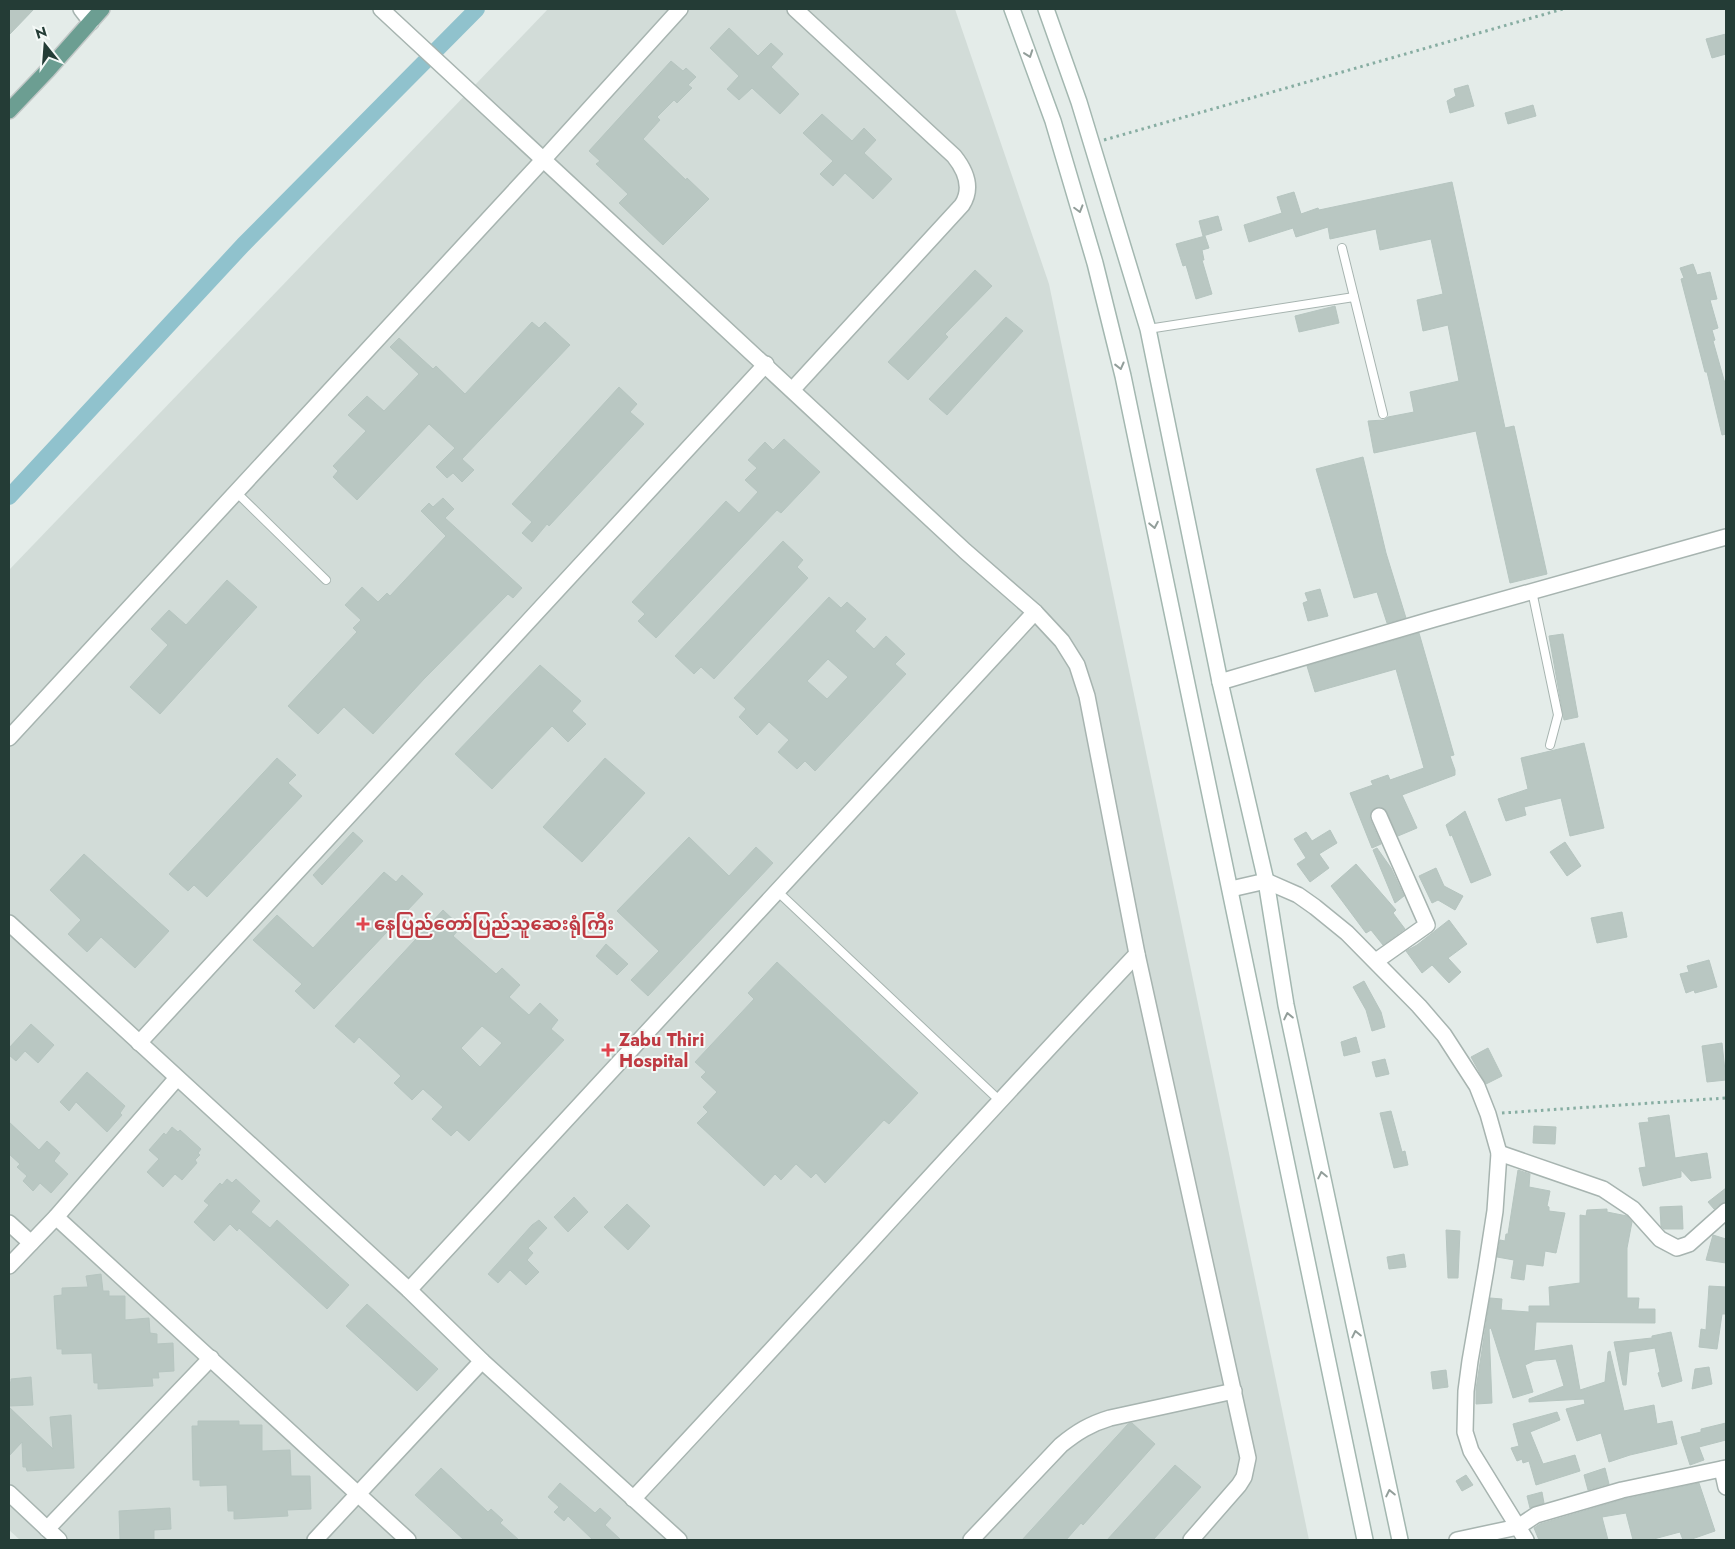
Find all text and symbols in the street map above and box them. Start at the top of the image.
north arrow [20,20,70,70]
text: N [33,21,49,44]
one-way arrow [1023,50,1033,58]
one-way arrow [1073,204,1083,213]
one-way arrow [1115,361,1125,370]
one-way arrow [1148,521,1159,529]
place label: နေပြည်တော်ပြည်သူဆေးရုံကြီး [374,911,614,938]
marker: နေပြည်တော်ပြည်သူဆေးရုံကြီး [356,917,370,931]
one-way arrow [1283,1011,1294,1020]
place label: Zabu Thiri Hospital [619,1027,704,1074]
marker: Zabu Thiri Hospital [601,1043,615,1057]
one-way arrow [1317,1170,1328,1179]
one-way arrow [1351,1329,1362,1338]
one-way arrow [1385,1488,1396,1497]

